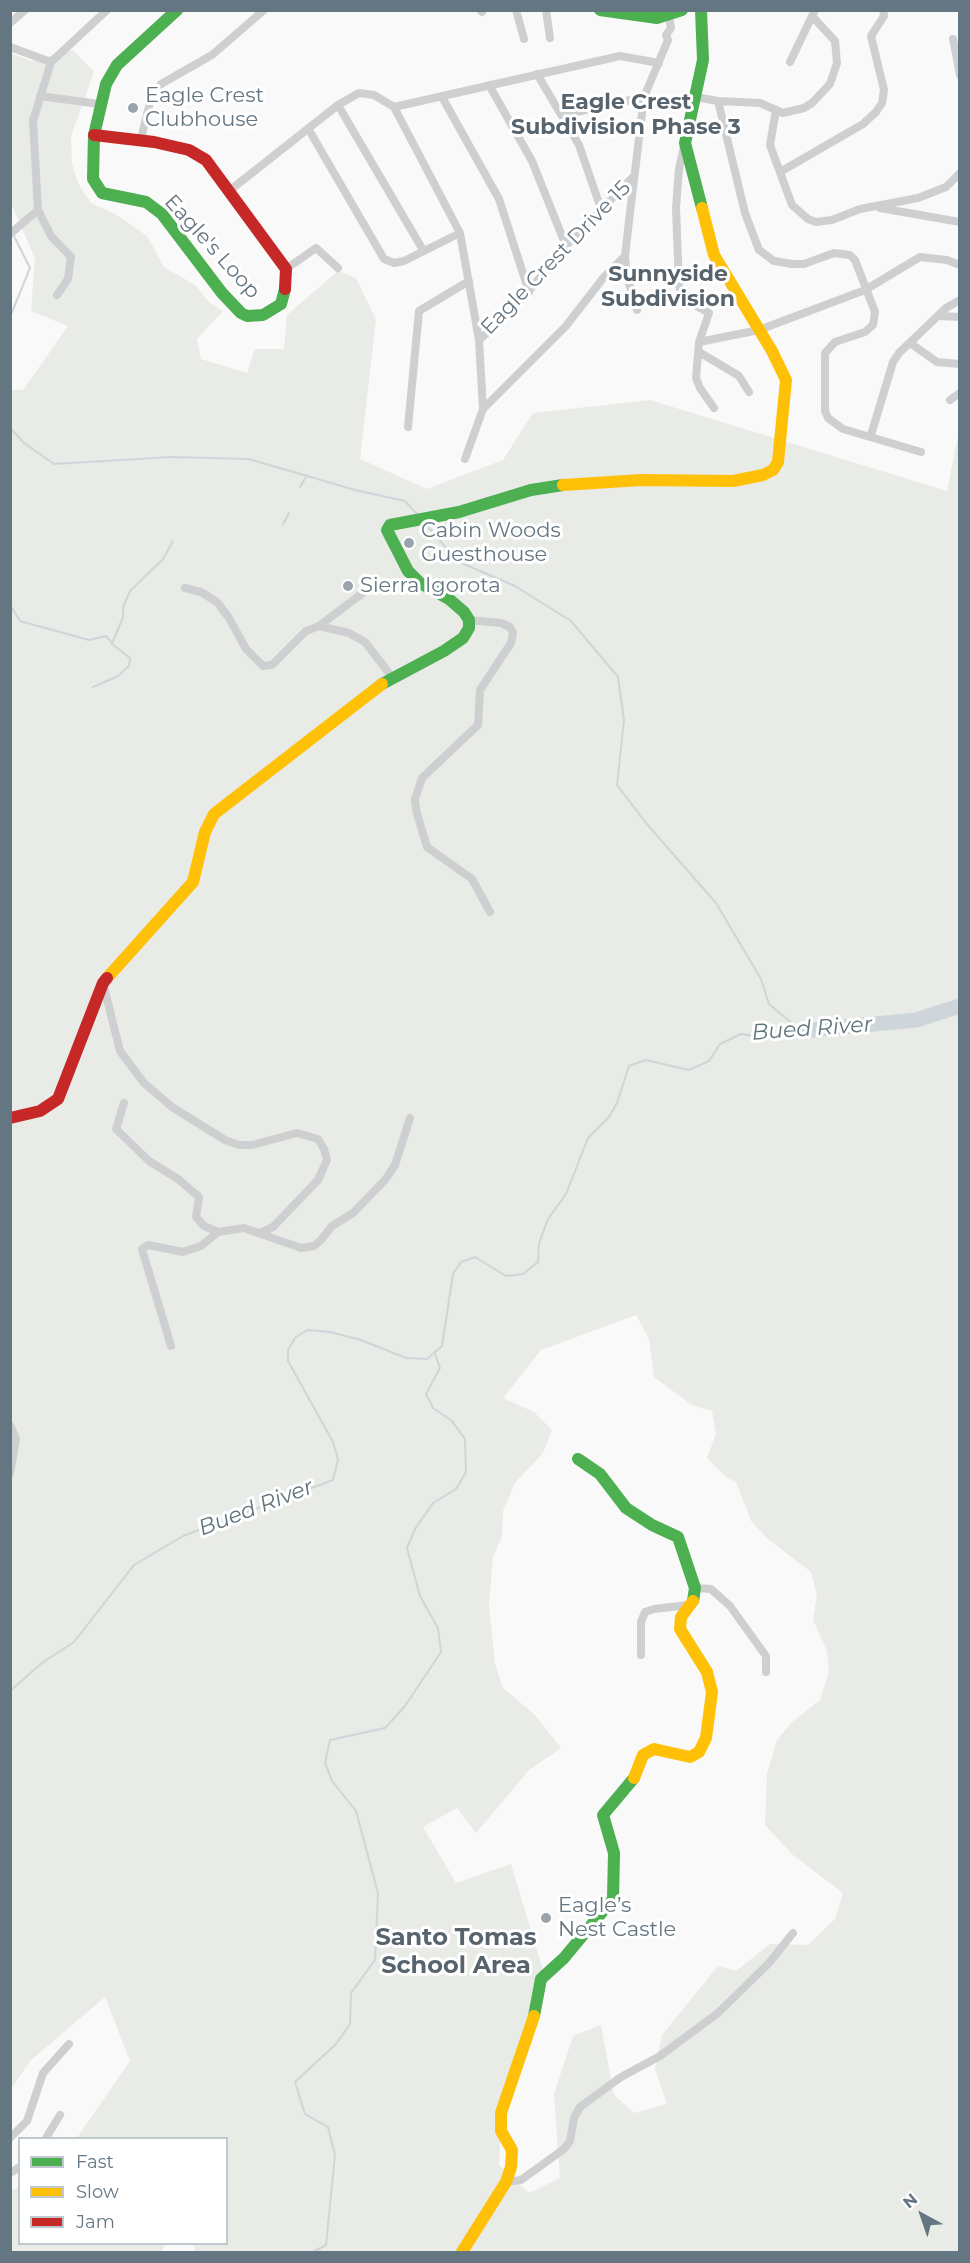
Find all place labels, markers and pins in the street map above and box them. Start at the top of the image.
place label: Eagle Crest Clubhouse [145,83,264,133]
marker: Eagle Crest Clubhouse [126,101,140,115]
place label: Cabin Woods Guesthouse [421,518,561,568]
marker: Cabin Woods Guesthouse [402,536,416,550]
place label: Sierra Igorota [360,573,501,599]
marker: Sierra Igorota [341,579,355,593]
place label: Eagle’s Nest Castle [558,1893,676,1943]
marker: Eagle’s Nest Castle [539,1911,553,1925]

